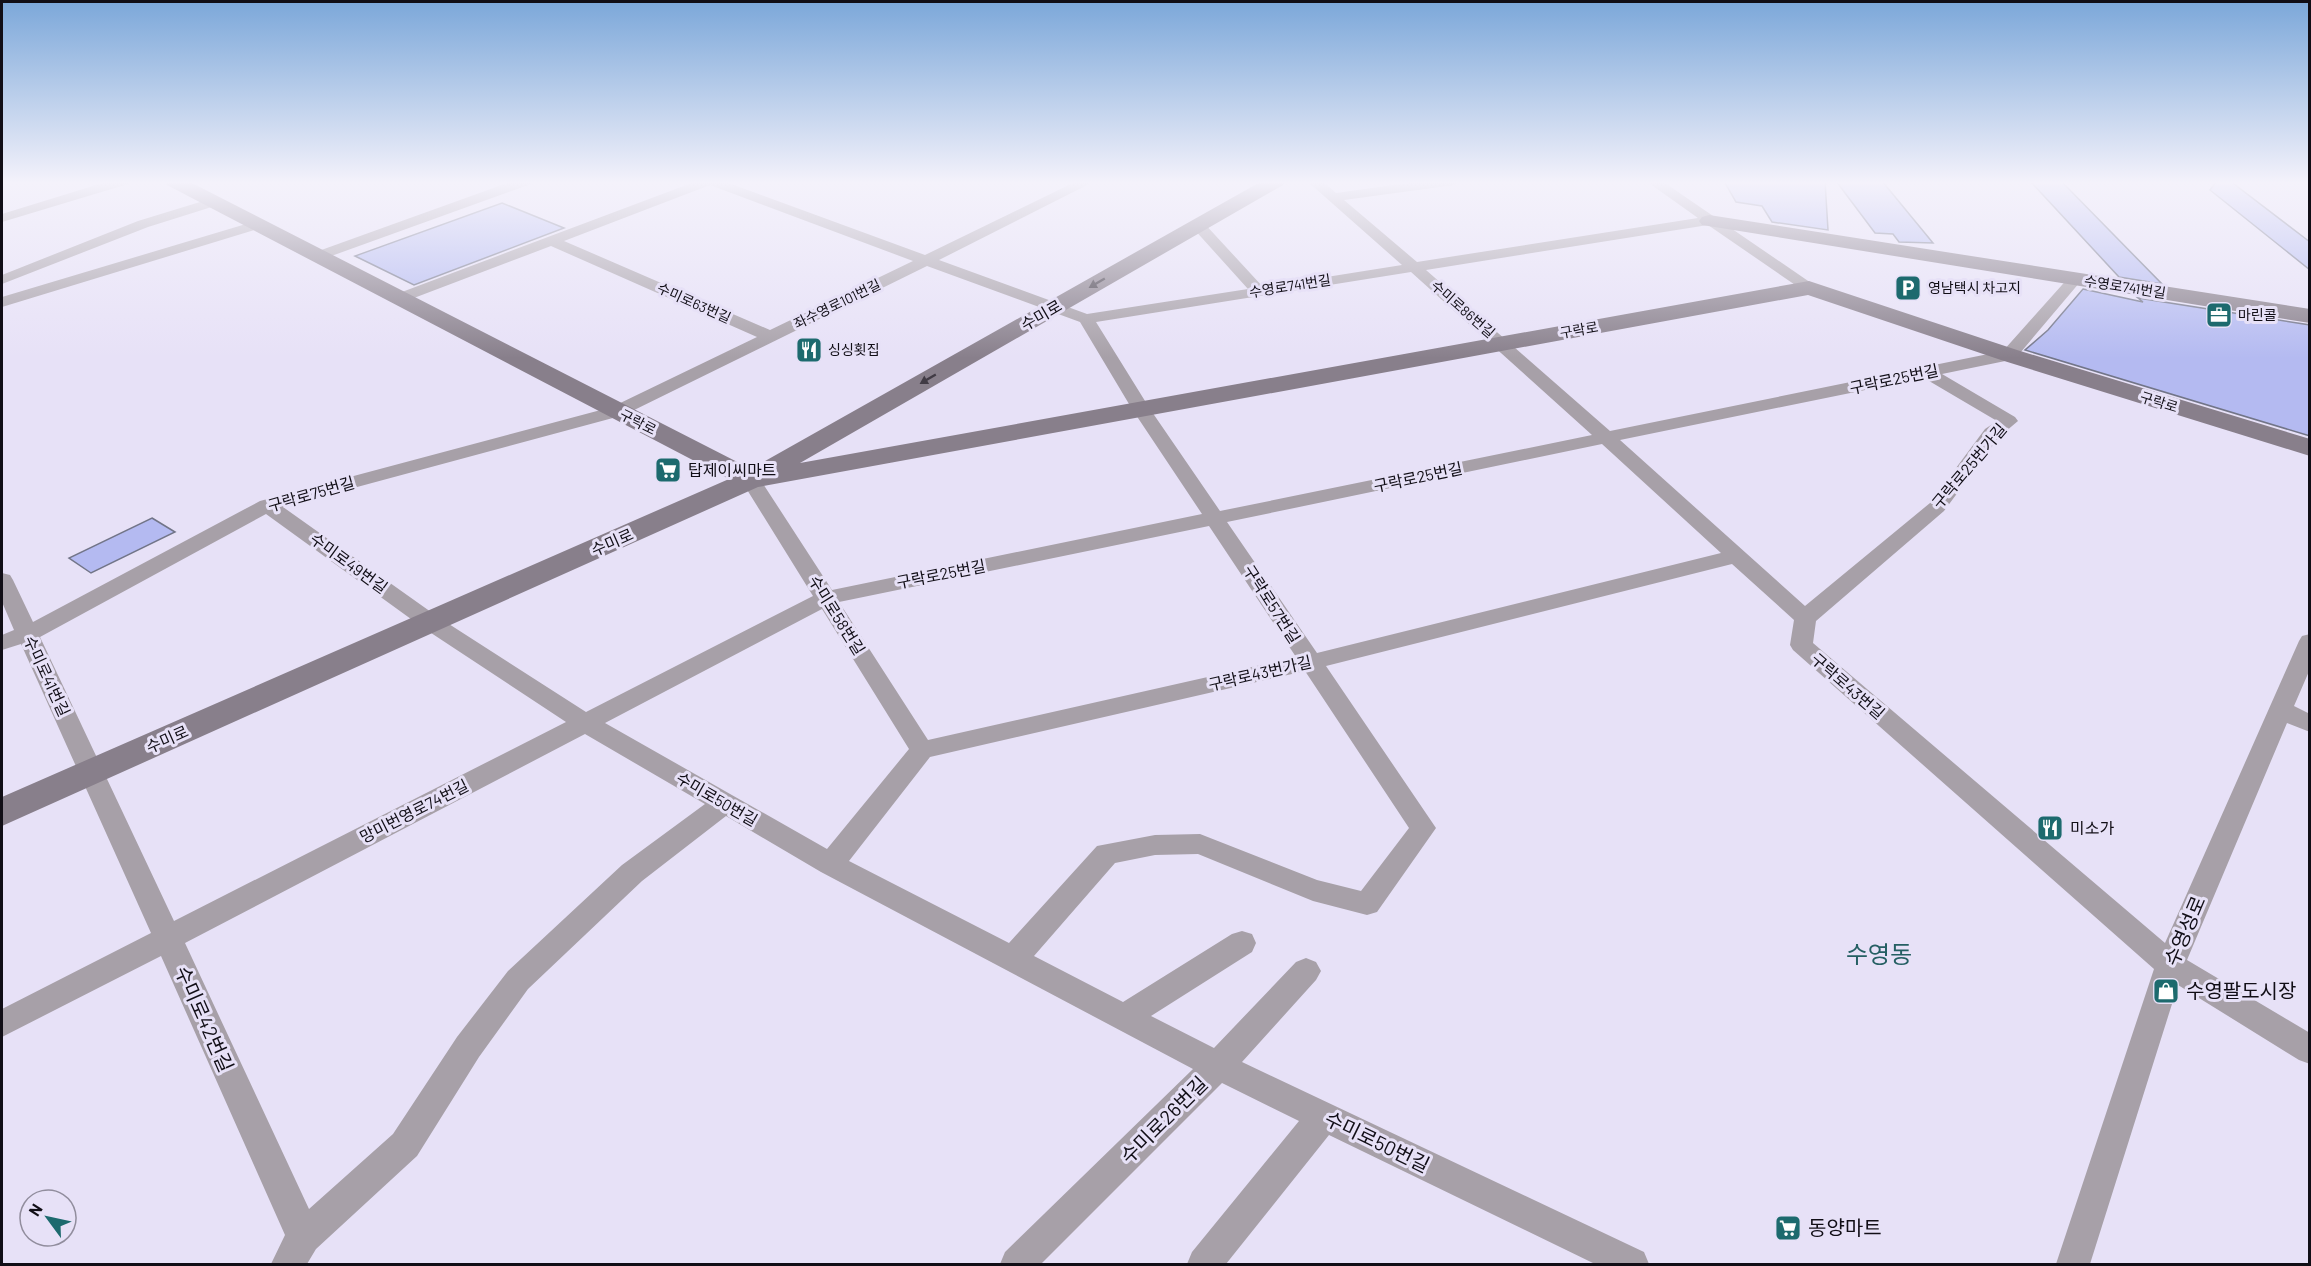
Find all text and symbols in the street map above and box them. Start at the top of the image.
street label: 수영로741번길 [1248,271,1332,300]
street label: 수영로741번길 [2083,272,2167,301]
parking icon: 영남택시 차고지 [1893,273,1923,303]
street label: 좌수영로101번길 [791,275,883,332]
street label: 수미로86번길 [1428,276,1499,341]
one-way arrow [1088,278,1105,288]
street label: 수미로63번길 [655,279,734,326]
place label: 영남택시 차고지 [1928,279,2021,296]
street label: 수미로 [1017,295,1065,334]
office icon: 마린콜 [2204,300,2234,330]
place label: 마린콜 [2238,306,2277,323]
street label: 구락로 [1558,318,1600,341]
restaurant icon: 싱싱횟집 [794,335,824,365]
place label: 싱싱횟집 [828,341,880,358]
street label: 구락로25번길 [1848,360,1940,397]
one-way arrow [919,374,936,384]
street label: 구락로 [2138,388,2180,415]
street label: 구락로 [617,405,659,438]
street label: 구락로25번가길 [1928,419,2010,512]
supermarket icon: 탑제이씨마트 [653,455,683,485]
street label: 구락로25번길 [1372,458,1464,495]
place label: 탑제이씨마트 [688,460,776,479]
street label: 구락로75번길 [265,472,356,515]
street label: 수미로 [588,524,636,559]
street label: 수미로49번길 [307,528,392,597]
street label: 구락로25번길 [895,556,987,591]
street label: 구락로57번길 [1240,561,1305,646]
street label: 수미로58번길 [805,571,869,658]
street label: 수미로41번길 [21,633,74,719]
street label: 구락로43번길 [1808,649,1889,723]
street label: 구락로43번가길 [1206,651,1313,694]
street label: 수미로 [143,721,191,756]
street label: 수미로50번길 [673,768,761,830]
street label: 망미번영로74번길 [356,775,471,846]
restaurant icon: 미소가 [2035,813,2065,843]
place label: 미소가 [2070,818,2114,837]
street label: 수영성로 [2159,892,2210,969]
district label: 수영동 [1846,939,1912,968]
street label: 수미로42번길 [171,962,239,1075]
shop icon: 수영팔도시장 [2151,976,2181,1006]
place label: 수영팔도시장 [2186,978,2296,1002]
street label: 수미로26번길 [1115,1071,1212,1168]
street label: 수미로50번길 [1321,1105,1434,1177]
north arrow [18,1188,78,1248]
text: N [24,1200,46,1219]
supermarket icon: 동양마트 [1773,1213,1803,1243]
place label: 동양마트 [1808,1215,1882,1239]

